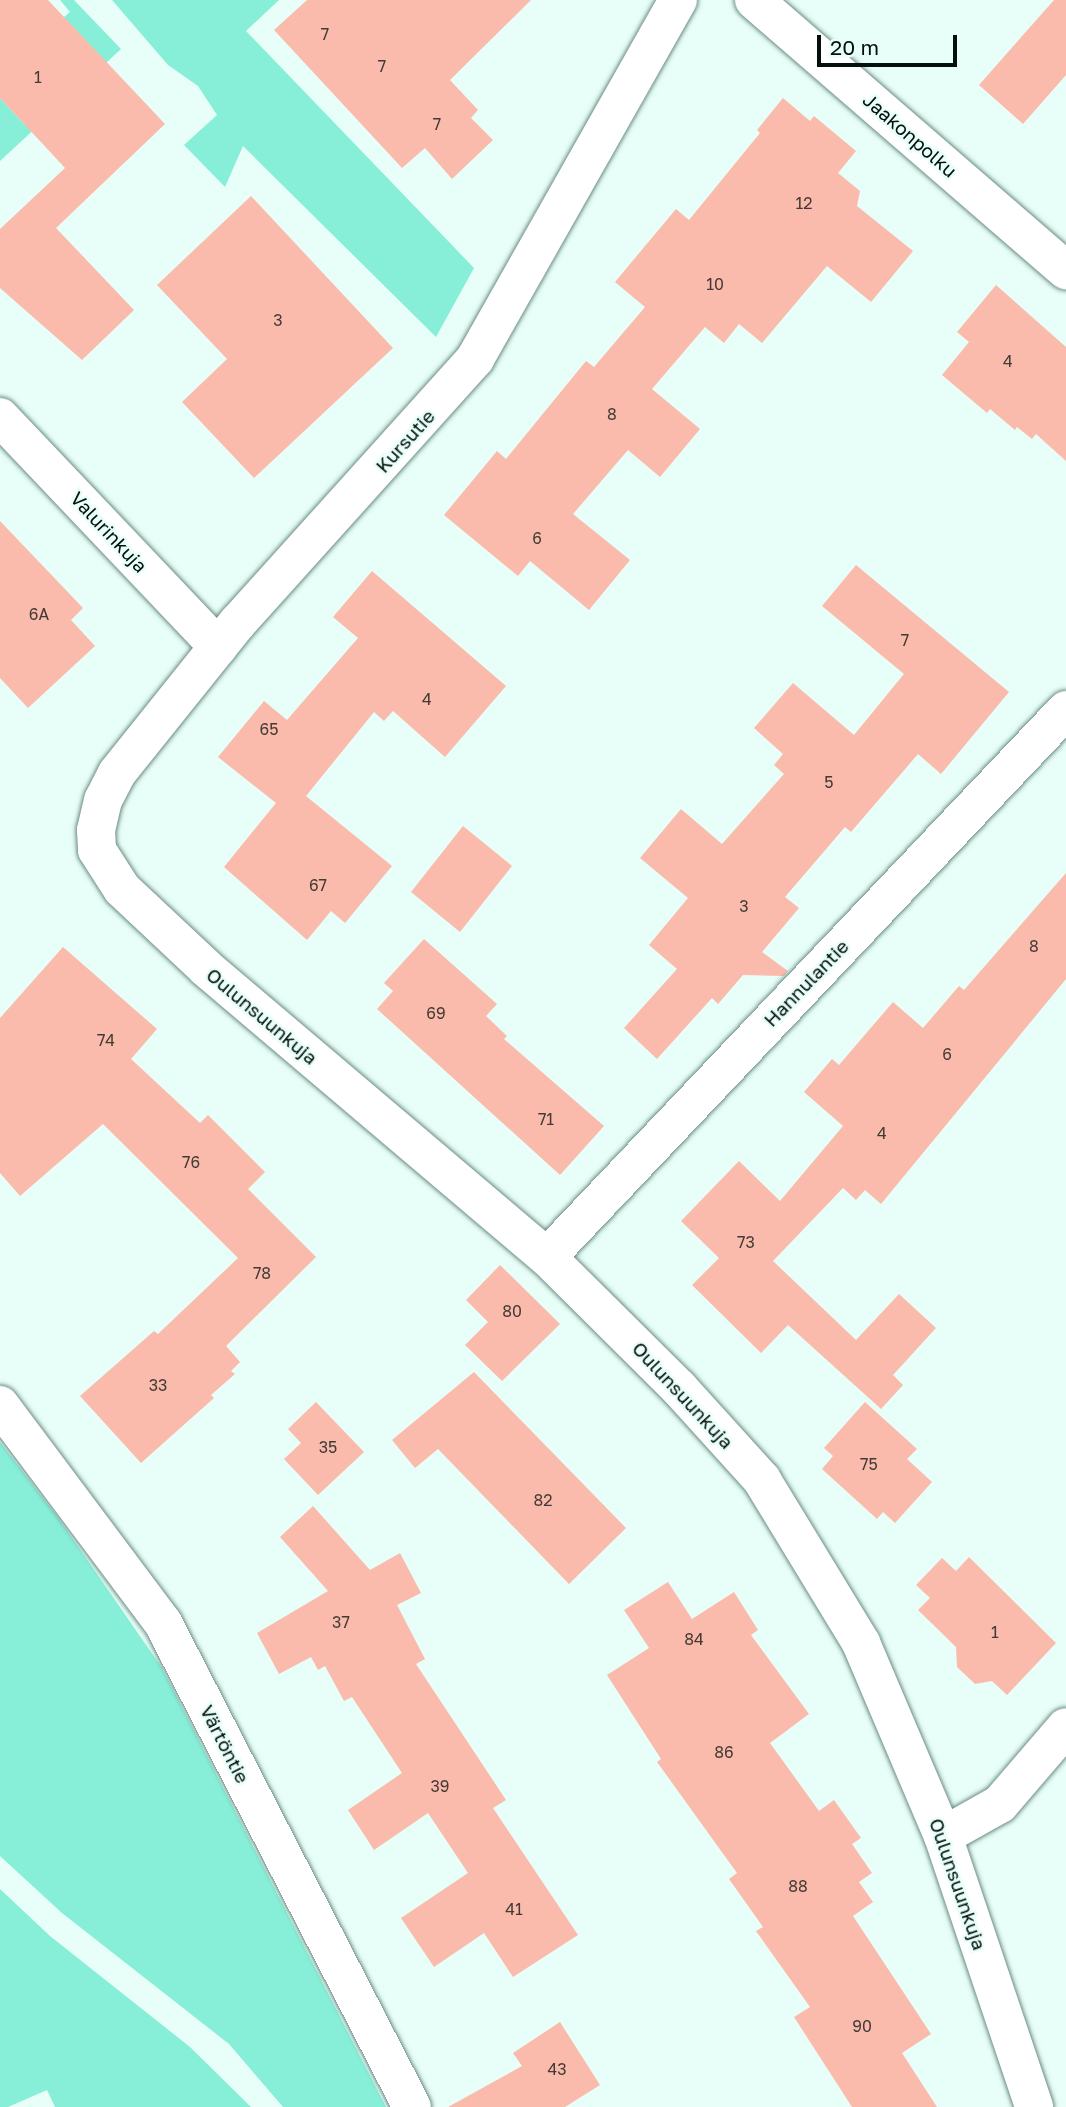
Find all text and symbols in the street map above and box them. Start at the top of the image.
scale bar [821,21,961,65]
house number: 7 [321,24,329,44]
text: 20 m [830,34,879,60]
house number: 7 [378,56,386,76]
house number: 1 [34,67,42,87]
street label: Jaakonpolku [858,88,962,182]
house number: 7 [433,114,441,134]
house number: 12 [795,193,813,213]
house number: 10 [706,274,724,294]
house number: 3 [273,310,283,330]
house number: 4 [1003,351,1013,371]
house number: 8 [607,404,617,424]
street label: Kursutie [371,405,439,477]
street label: Valurinkuja [66,487,152,577]
house number: 6 [532,528,542,548]
house number: 6A [29,604,49,624]
house number: 7 [901,630,909,650]
house number: 4 [422,689,432,709]
house number: 65 [260,719,278,739]
house number: 5 [824,772,834,792]
house number: 67 [309,875,327,895]
house number: 3 [739,896,749,916]
street label: Hannulantie [759,935,853,1031]
house number: 8 [1029,936,1039,956]
street label: Oulunsuunkuja [202,963,322,1069]
house number: 69 [426,1003,446,1023]
house number: 74 [97,1030,115,1050]
house number: 6 [942,1044,952,1064]
house number: 71 [538,1109,554,1129]
house number: 4 [877,1123,887,1143]
house number: 76 [182,1152,200,1172]
house number: 73 [737,1232,755,1252]
house number: 78 [253,1263,271,1283]
house number: 80 [502,1301,522,1321]
street label: Oulunsuunkuja [628,1337,738,1453]
house number: 33 [149,1375,167,1395]
house number: 35 [319,1437,337,1457]
house number: 75 [860,1454,878,1474]
house number: 82 [533,1490,553,1510]
house number: 37 [332,1612,350,1632]
house number: 1 [991,1622,999,1642]
house number: 84 [684,1629,704,1649]
street label: Värtöntie [196,1701,254,1787]
house number: 86 [714,1742,734,1762]
house number: 39 [430,1776,450,1796]
street label: Oulunsuunkuja [925,1815,991,1953]
house number: 88 [788,1876,808,1896]
house number: 41 [505,1899,523,1919]
house number: 90 [852,2016,872,2036]
house number: 43 [547,2059,567,2079]

